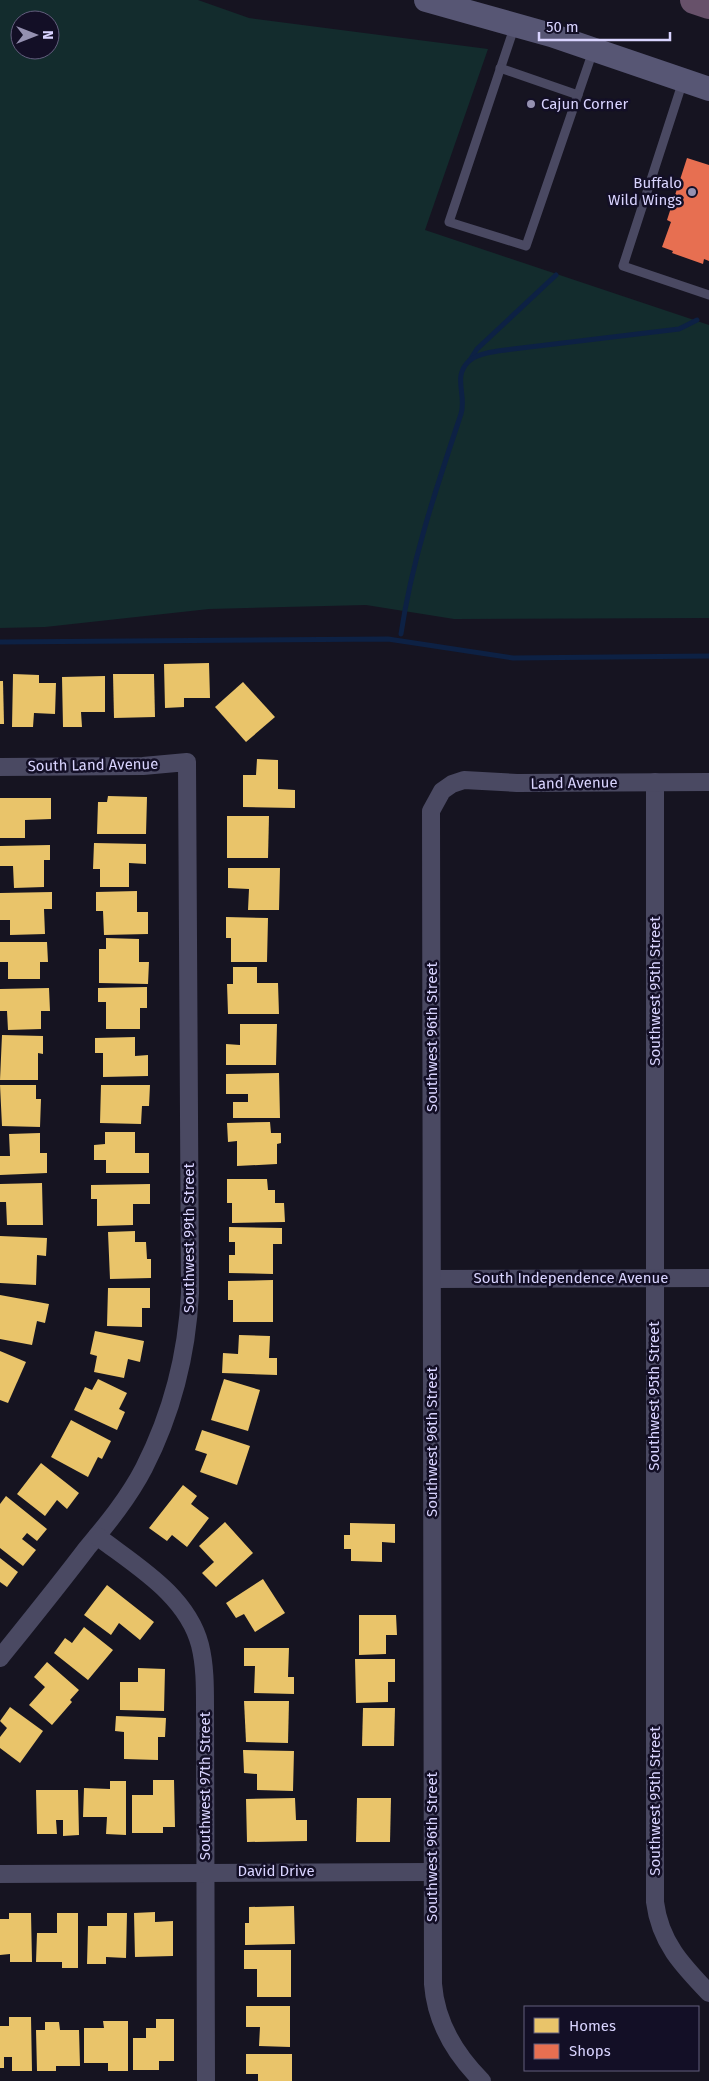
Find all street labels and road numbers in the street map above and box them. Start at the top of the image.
street label: South Land Avenue [27,755,159,775]
street label: Land Avenue [530,773,618,793]
street label: Southwest 95th Street [646,916,664,1066]
street label: Southwest 96th Street [423,961,441,1112]
street label: Southwest 99th Street [180,1163,198,1313]
street label: South Independence Avenue [474,1269,668,1287]
street label: Southwest 95th Street [645,1321,663,1471]
street label: Southwest 96th Street [423,1366,441,1517]
street label: Southwest 97th Street [196,1711,214,1860]
street label: Southwest 95th Street [646,1726,664,1876]
street label: Southwest 96th Street [423,1771,441,1922]
street label: David Drive [237,1862,315,1880]

